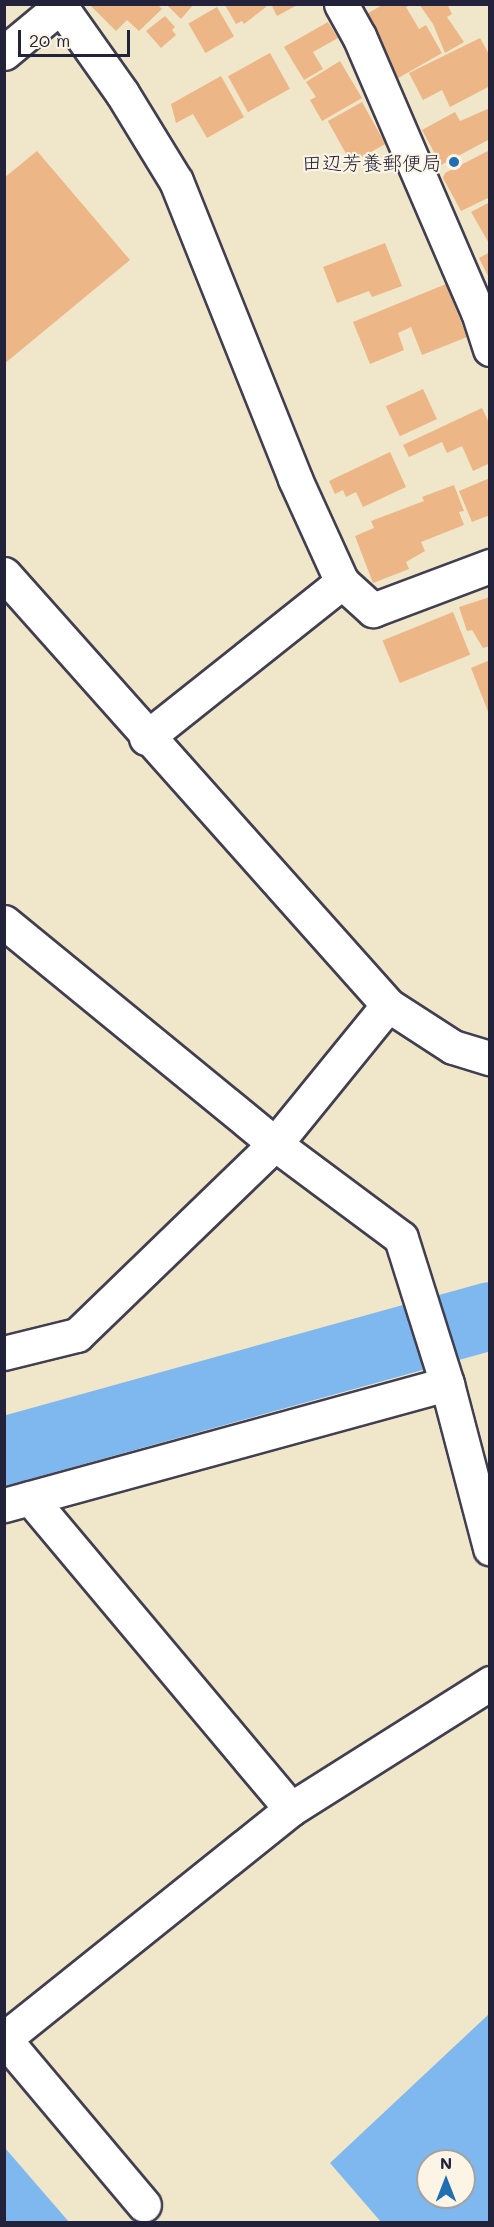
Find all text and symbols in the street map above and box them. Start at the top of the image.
scale bar [21,18,134,56]
text: 20 m [29,28,70,52]
place label: 田辺芳養郵便局 [302,150,442,174]
marker: 田辺芳養郵便局 [447,155,461,169]
north arrow [416,2149,476,2209]
text: N [440,2152,452,2173]

